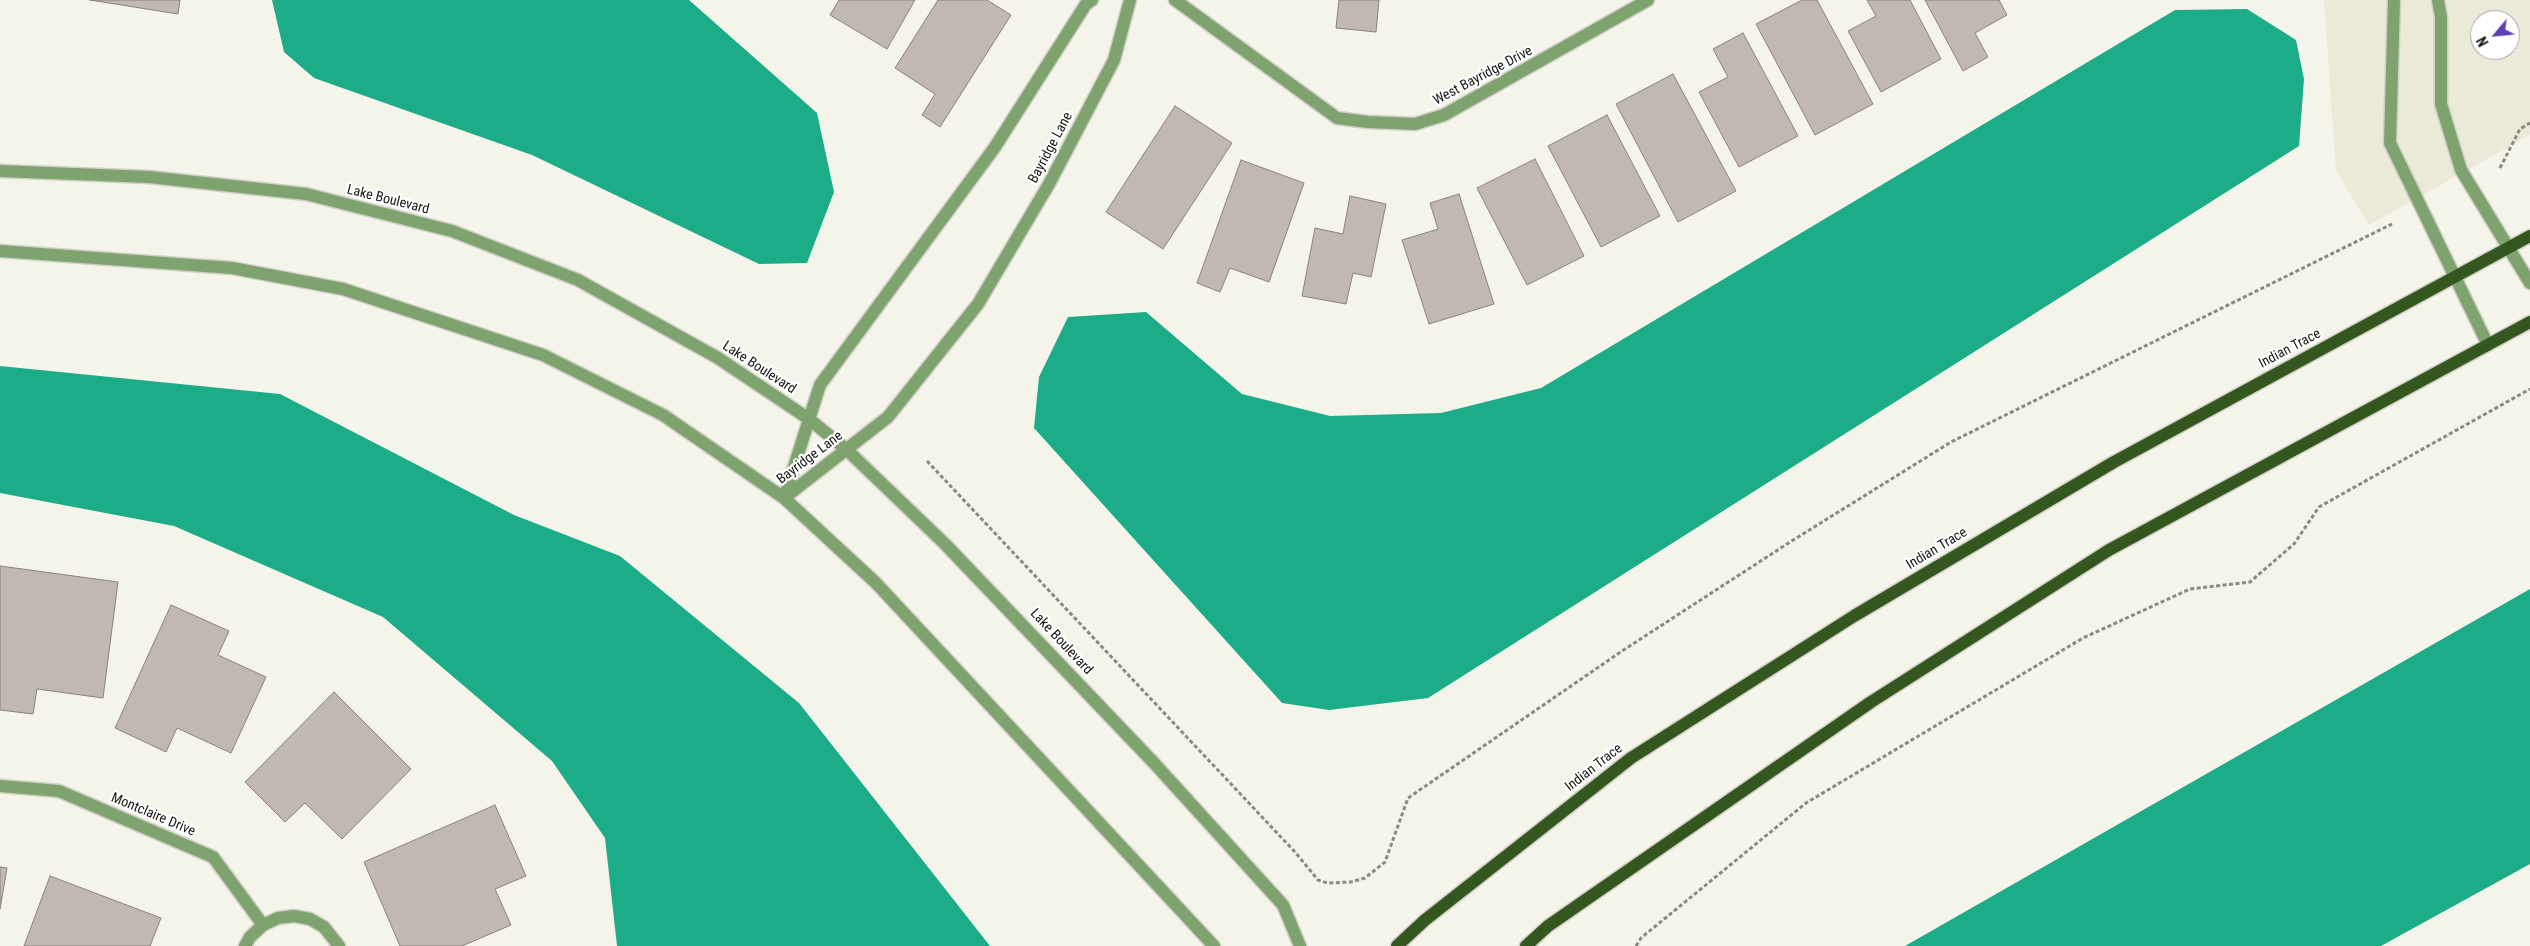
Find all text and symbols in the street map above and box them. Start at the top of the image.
north arrow [2470,10,2520,60]
text: N [2474,34,2492,49]
street label: West Bayridge Drive [1431,43,1535,109]
street label: Bayridge Lane [1025,110,1077,186]
street label: Lake Boulevard [345,182,431,218]
street label: Indian Trace [2256,326,2324,372]
street label: Lake Boulevard [719,338,799,398]
street label: Bayridge Lane [774,428,846,488]
street label: Indian Trace [1904,524,1970,574]
street label: Lake Boulevard [1026,606,1096,678]
street label: Indian Trace [1562,741,1626,795]
street label: Montclaire Drive [108,790,198,840]

